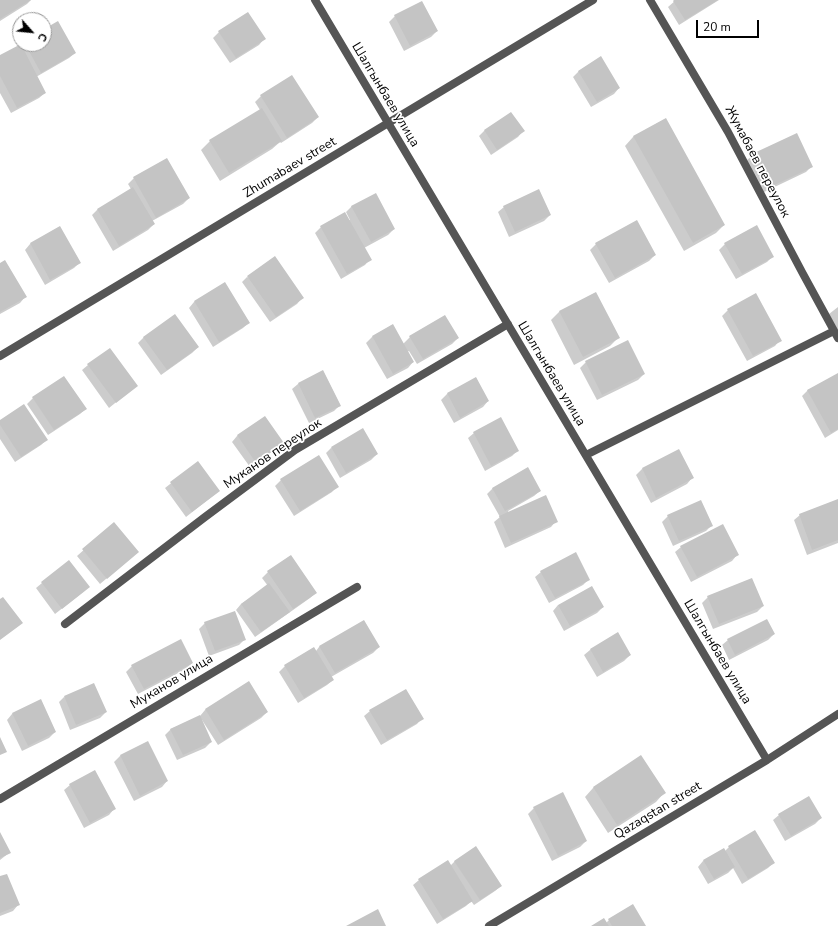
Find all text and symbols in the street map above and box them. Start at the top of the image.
north arrow [12,12,52,52]
scale bar [698,12,761,38]
text: 20 m [703,19,731,35]
text: С [34,30,51,44]
street label: Шалгынбаев улица [348,40,422,150]
street label: Жумабаев переулок [721,104,793,220]
street label: Zhumabaev street [241,134,339,202]
street label: Шалгынбаев улица [514,319,588,429]
street label: Муканов переулок [221,415,325,493]
street label: Шалгынбаев улица [680,597,754,707]
street label: Муканов улица [128,651,216,713]
street label: Qazaqstan street [611,779,705,843]

